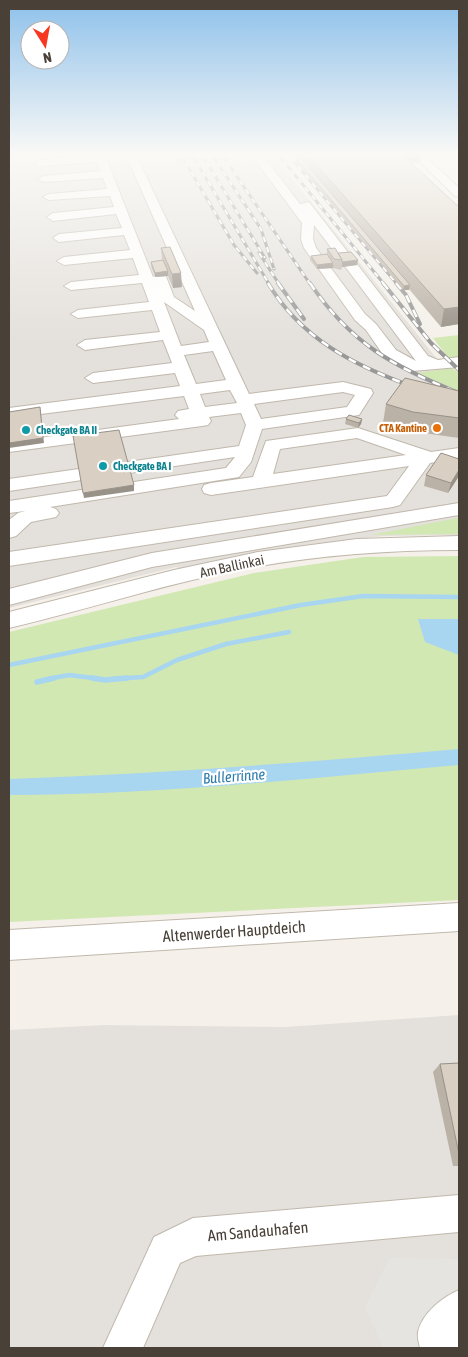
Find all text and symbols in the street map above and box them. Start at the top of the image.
north arrow [20,20,70,70]
text: N [42,49,53,66]
place label: CTA Kantine [379,422,427,434]
marker: CTA Kantine [431,422,443,434]
marker: Checkgate BA II [20,424,32,436]
place label: Checkgate BA II [36,424,97,436]
marker: Checkgate BA I [97,460,109,472]
place label: Checkgate BA I [113,460,171,472]
street label: Am Ballinkai [198,551,266,581]
water label: Bullerrinne [202,765,266,787]
street label: Altenwerder Hauptdeich [162,917,306,946]
street label: Am Sandauhafen [207,1218,309,1244]

